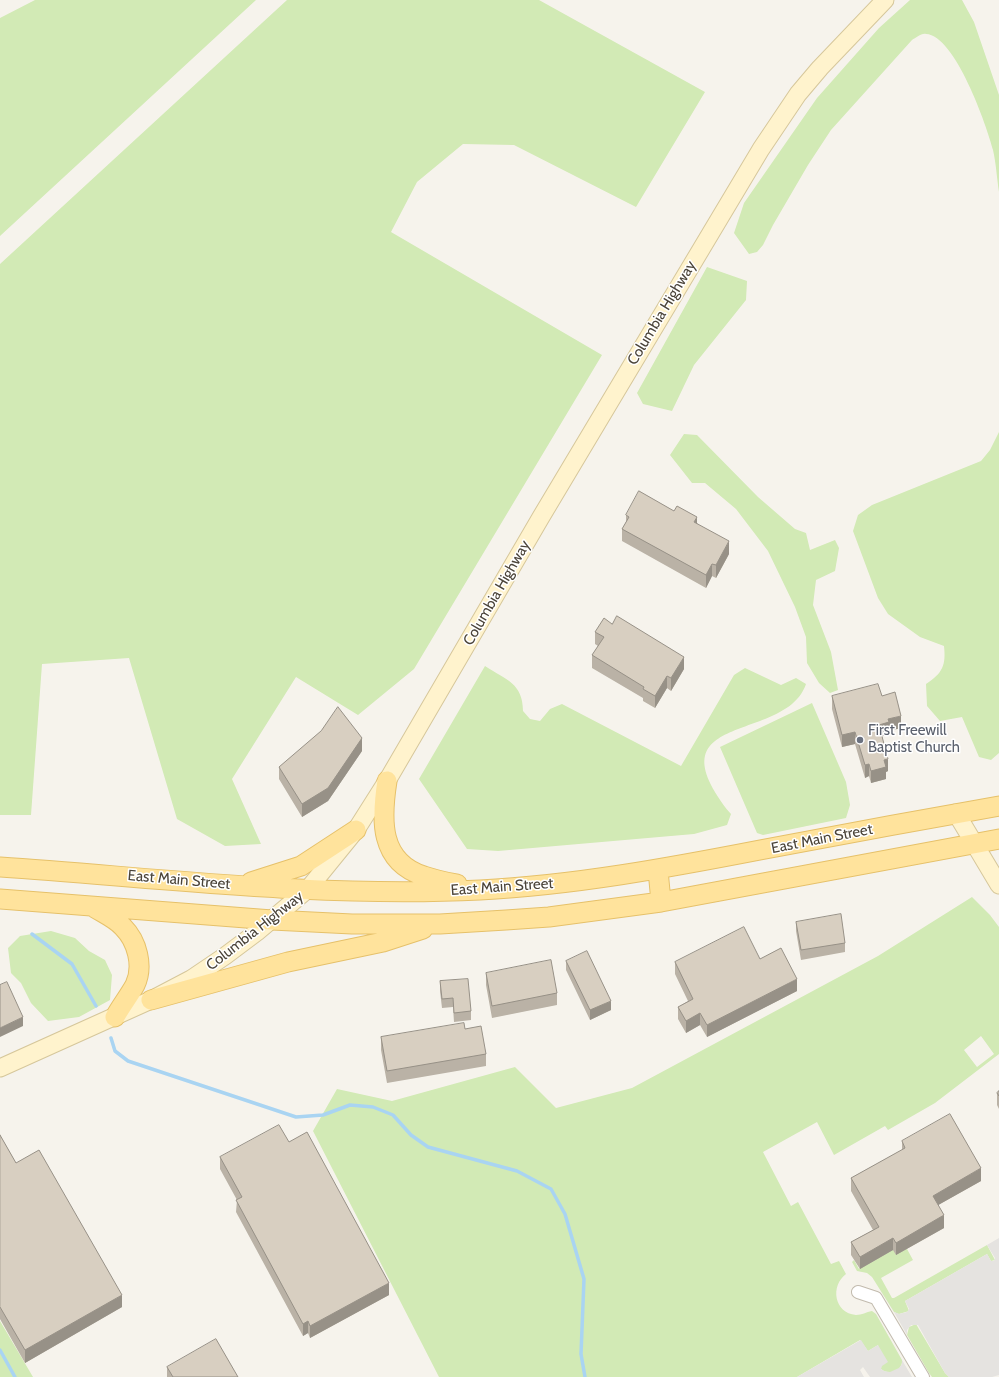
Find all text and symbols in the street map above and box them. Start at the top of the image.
street label: Columbia Highway [624,258,700,368]
street label: Columbia Highway [460,537,534,649]
place label: First Freewill Baptist Church [868,722,960,757]
marker: First Freewill Baptist Church [855,735,865,745]
street label: East Main Street [770,820,874,858]
street label: East Main Street [127,867,231,893]
street label: East Main Street [450,874,554,900]
street label: Columbia Highway [203,887,307,975]

